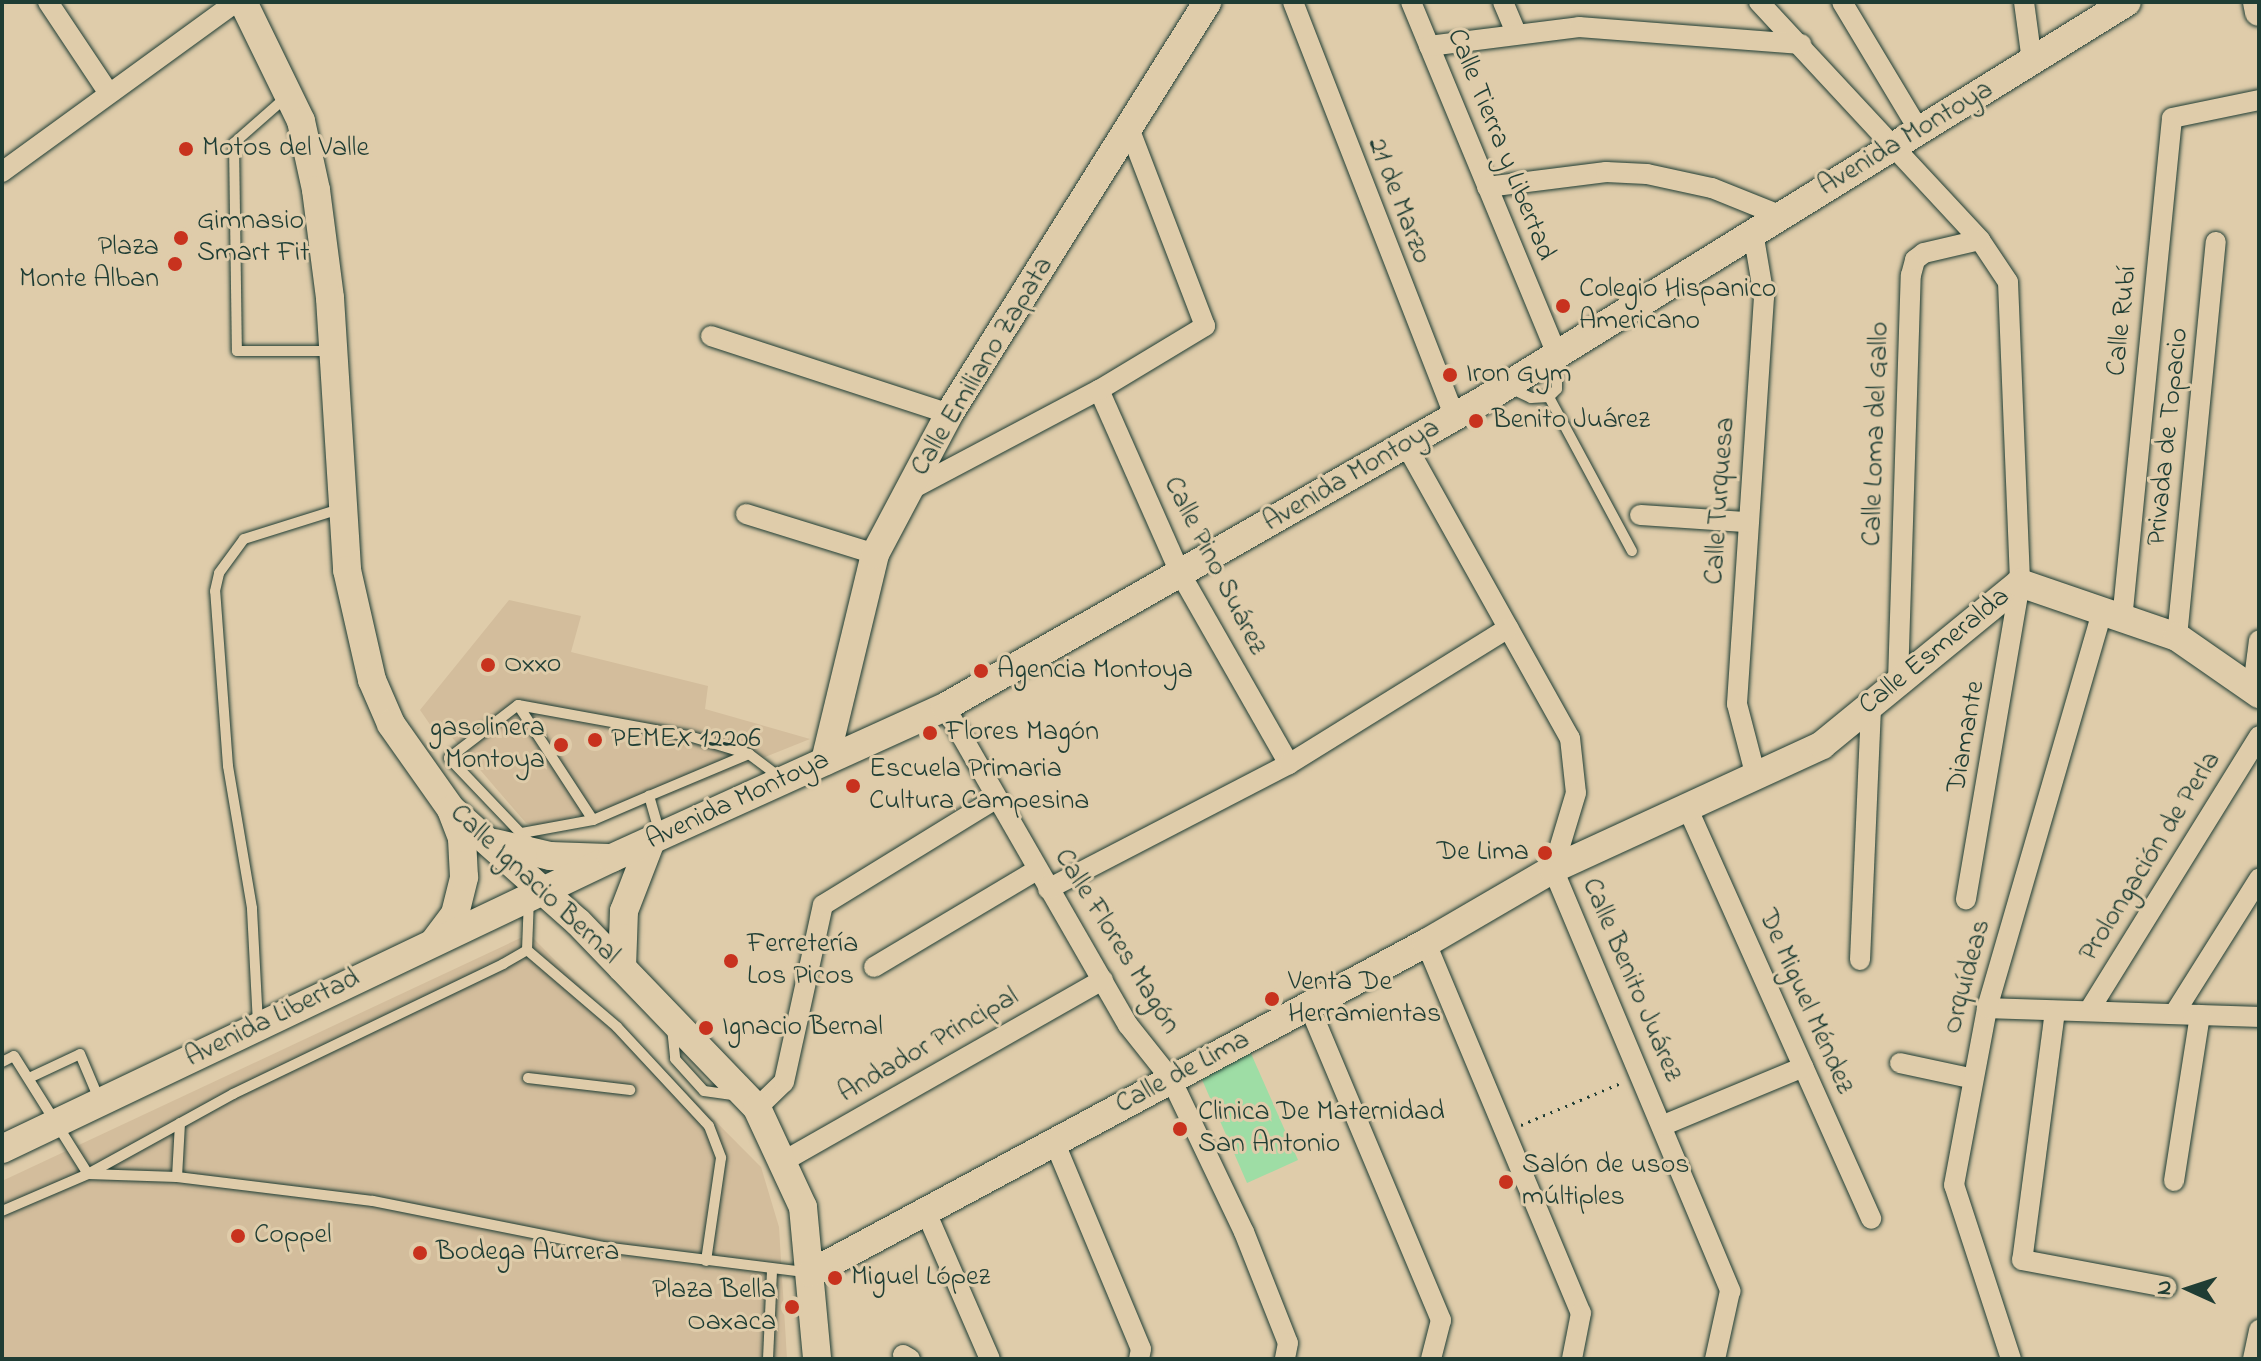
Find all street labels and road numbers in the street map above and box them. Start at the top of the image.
street label: Calle Tierra y Libertad [1438,24,1562,266]
street label: Avenida Montoya [1812,74,2000,204]
street label: 21 de Marzo [1359,133,1437,269]
street label: Calle Emiliano Zapata [904,251,1062,483]
street label: Calle Rubí [2101,264,2145,378]
street label: Calle Loma del Gallo [1856,321,1898,547]
street label: Privada de Topacio [2141,326,2197,548]
street label: Avenida Montoya [1258,412,1446,540]
street label: Calle Turquesa [1698,416,1744,586]
street label: Calle Pino Suárez [1155,471,1273,661]
street label: Calle Esmeralda [1853,581,2017,723]
street label: Diamante [1941,678,1993,796]
street label: Avenida Montoya [641,744,835,858]
street label: Prolongación de Perla [2073,746,2229,968]
street label: Calle Ignacio Bernal [442,798,626,972]
street label: Calle Flores Magón [1045,843,1187,1041]
street label: Calle Benito Juárez [1573,873,1689,1087]
street label: De Miguel Méndez [1749,905,1861,1099]
street label: Orquídeas [1937,916,1999,1038]
street label: Avenida Libertad [180,962,366,1076]
street label: Andador Principal [833,981,1025,1111]
street label: Calle de Lima [1110,1024,1256,1122]

